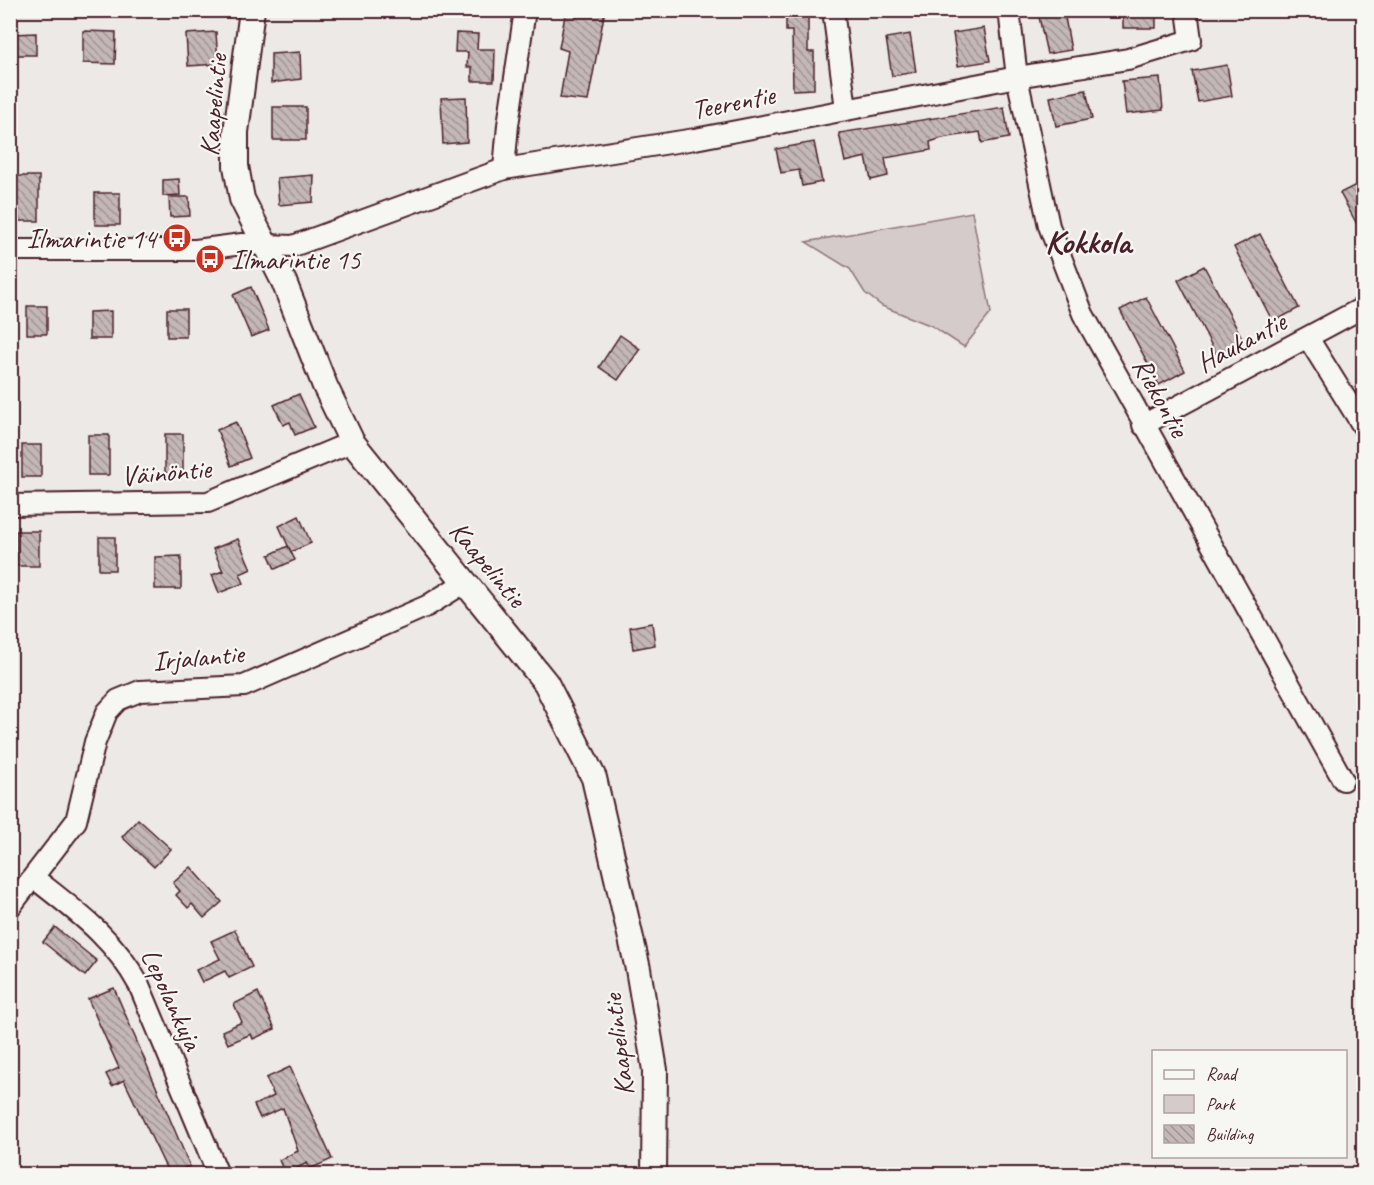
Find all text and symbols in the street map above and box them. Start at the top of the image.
street label: Kaapelintie [191,51,235,157]
street label: Teerentie [688,76,779,127]
district label: Kokkola [1045,220,1134,263]
place label: Ilmarintie 14 [27,221,158,256]
bus stop icon: Ilmarintie 14 [161,222,193,254]
place label: Ilmarintie 15 [231,242,362,277]
bus stop icon: Ilmarintie 15 [194,243,226,275]
street label: Haukantie [1190,303,1293,380]
street label: Riekontie [1125,351,1198,445]
street label: Väinöntie [120,450,214,493]
street label: Kaapelintie [442,514,535,616]
street label: Irjalantie [151,635,247,678]
street label: Lepolankuja [133,943,211,1057]
street label: Kaapelintie [594,990,642,1098]
legend [1152,1050,1347,1158]
text: Road [1206,1063,1239,1085]
text: Park [1206,1093,1236,1115]
text: Building [1206,1123,1255,1145]

